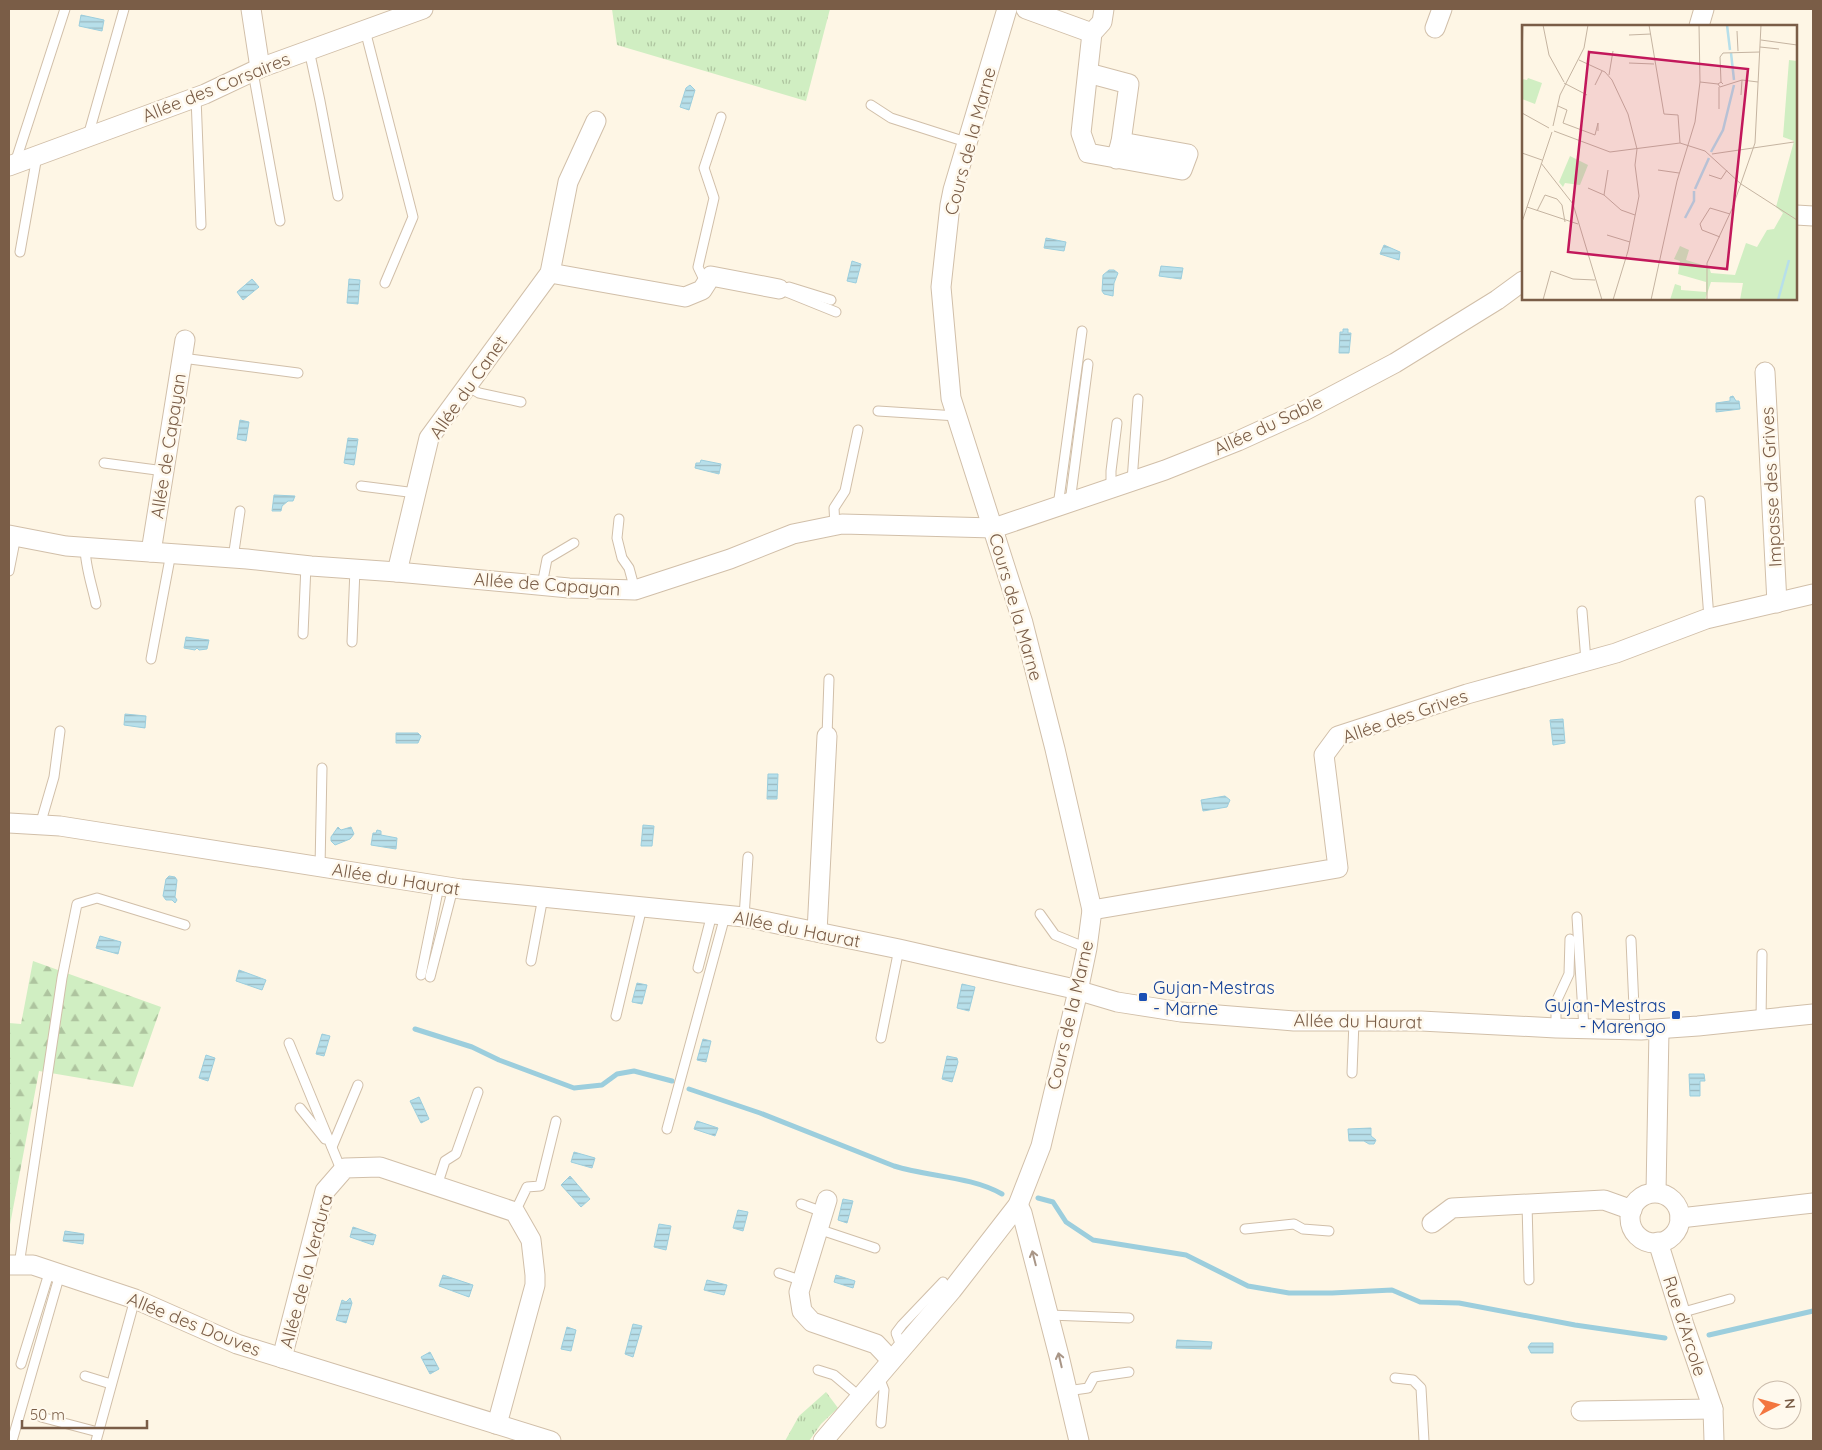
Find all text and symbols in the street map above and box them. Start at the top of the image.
inset map [1522,25,1797,300]
street label: Allée des Corsaires [139,47,293,127]
street label: Cours de la Marne [939,64,1001,218]
street label: Allée du Canet [424,331,512,443]
street label: Allée de Capayan [145,372,191,520]
street label: Allée du Sable [1210,390,1326,460]
street label: Impasse des Grives [1755,406,1787,568]
street label: Cours de la Marne [984,531,1048,683]
street label: Allée de Capayan [473,567,621,601]
street label: Allée des Grives [1339,684,1471,748]
street label: Allée du Haurat [330,858,462,900]
street label: Allée du Haurat [731,905,863,953]
street label: Cours de la Marne [1042,938,1098,1092]
place label: Gujan-Mestras - Marne [1153,976,1275,1020]
marker: Gujan-Mestras - Marne [1137,991,1149,1003]
place label: Gujan-Mestras - Marengo [1544,994,1666,1038]
street label: Allée du Haurat [1293,1008,1423,1034]
marker: Gujan-Mestras - Marengo [1670,1009,1682,1021]
street label: Allée de la Verdura [274,1192,338,1350]
one-way arrow [1029,1251,1038,1267]
street label: Rue d'Arcole [1658,1273,1712,1379]
street label: Allée des Douves [124,1287,264,1361]
one-way arrow [1055,1352,1064,1368]
north arrow [1752,1380,1802,1430]
scale bar [22,1398,148,1430]
text: N [1780,1398,1799,1410]
text: 50 m [30,1405,65,1424]

